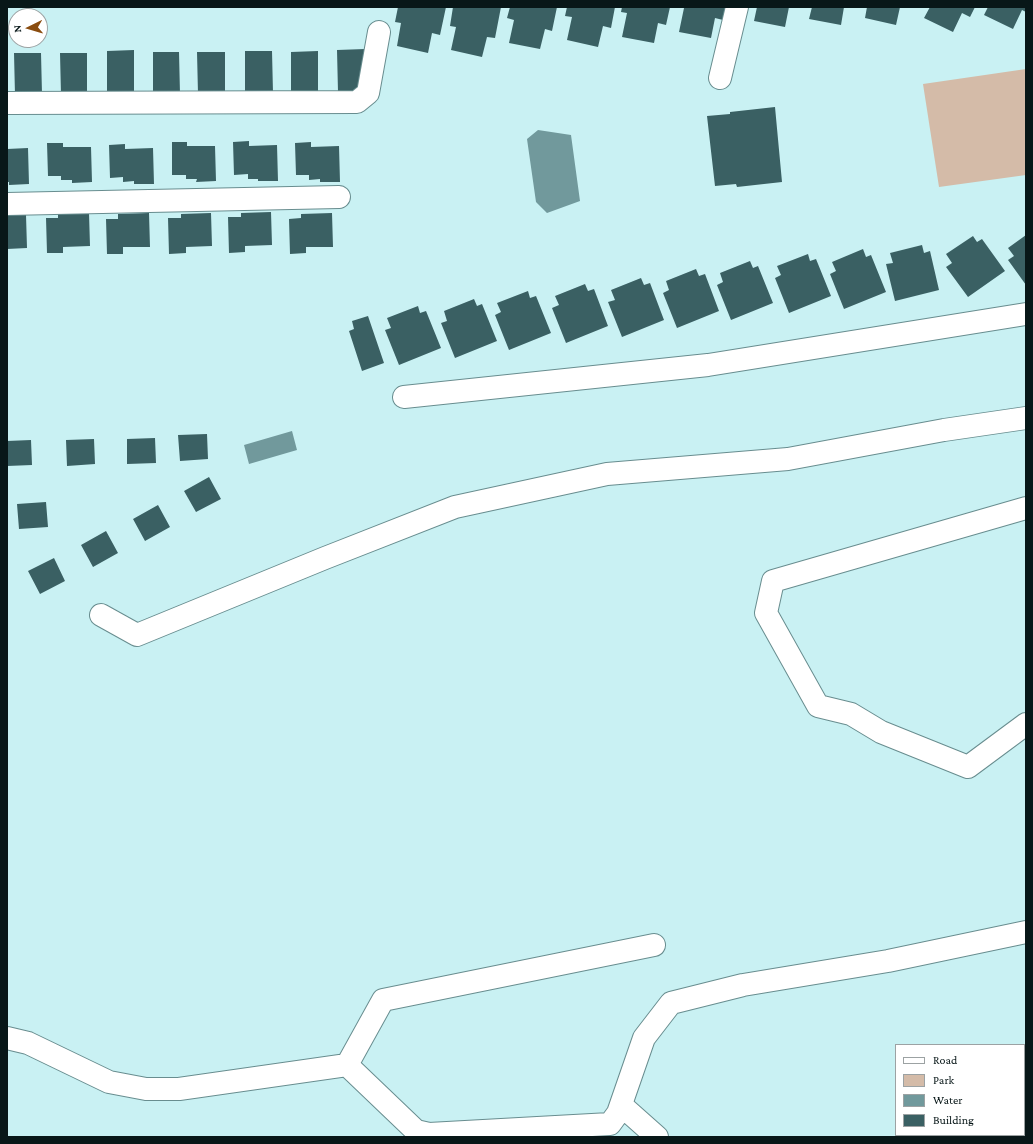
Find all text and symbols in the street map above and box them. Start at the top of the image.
north arrow [8,8,48,48]
text: N [11,25,23,33]
legend [895,1044,1025,1136]
text: Road [933,1053,957,1067]
text: Park [933,1073,954,1087]
text: Water [933,1093,962,1107]
text: Building [933,1113,974,1127]

